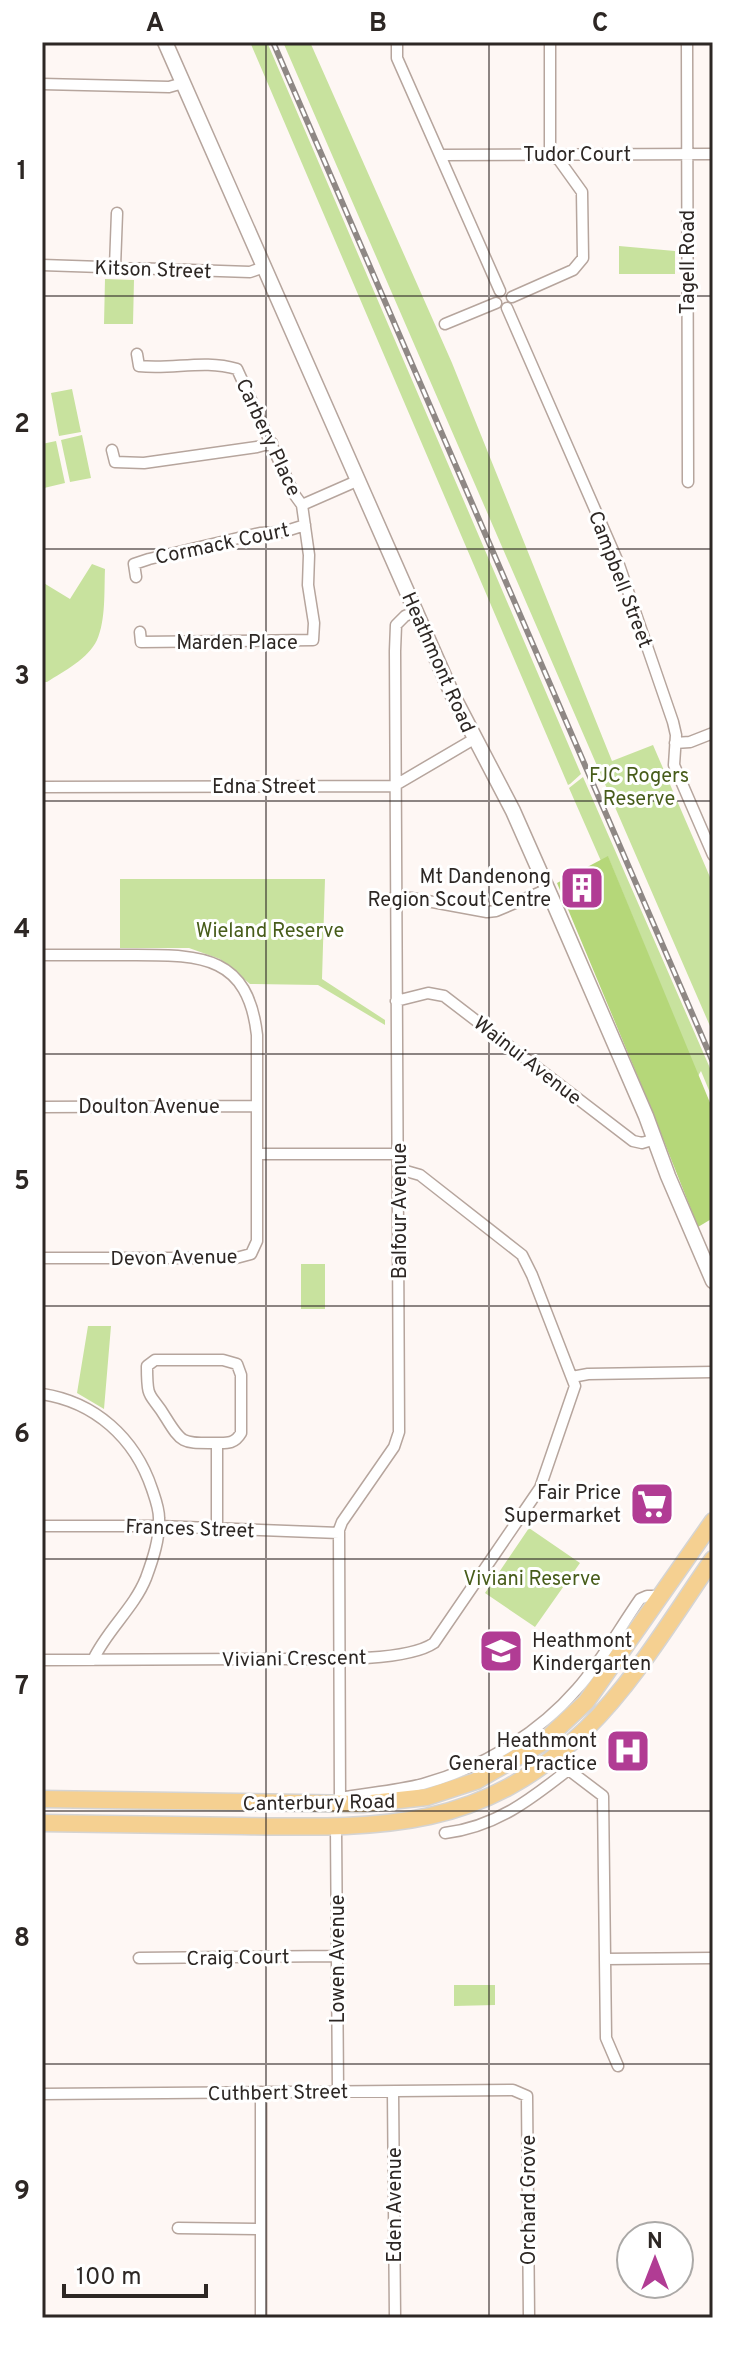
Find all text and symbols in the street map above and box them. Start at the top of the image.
text: A [146,8,164,41]
text: B [369,8,387,41]
text: C [592,8,608,41]
street label: Tudor Court [523,143,631,169]
text: 1 [17,156,27,189]
street label: Tagell Road [676,210,702,314]
street label: Kitson Street [94,256,212,286]
street label: Carbery Place [229,375,306,501]
text: 2 [14,409,30,442]
street label: Campbell Street [581,507,657,652]
street label: Cormack Court [153,518,292,572]
street label: Heathmont Road [395,588,480,737]
street label: Marden Place [176,631,298,657]
text: 3 [14,661,30,694]
park label: FJC Rogers Reserve [589,764,689,813]
street label: Edna Street [212,775,316,801]
building icon: Mt Dandenong Region Scout Centre [558,864,606,912]
place label: Mt Dandenong Region Scout Centre [368,865,551,914]
text: 4 [14,914,30,947]
park label: Wieland Reserve [196,919,344,945]
street label: Wainui Avenue [467,1011,586,1112]
street label: Doulton Avenue [78,1095,220,1121]
street label: Balfour Avenue [388,1143,414,1279]
text: 5 [14,1166,30,1199]
street label: Devon Avenue [110,1245,238,1273]
text: 6 [14,1419,30,1452]
supermarket icon: Fair Price Supermarket [628,1480,676,1528]
place label: Fair Price Supermarket [504,1481,621,1530]
street label: Frances Street [125,1515,255,1545]
park label: Viviani Reserve [463,1567,601,1593]
school or university icon: Heathmont Kindergarten [477,1627,525,1675]
place label: Heathmont Kindergarten [532,1629,651,1678]
street label: Viviani Crescent [221,1646,367,1674]
text: 7 [15,1671,29,1704]
hospital icon: Heathmont General Practice [604,1727,652,1775]
place label: Heathmont General Practice [448,1729,597,1778]
street label: Canterbury Road [242,1790,396,1818]
street label: Lowen Avenue [326,1894,352,2024]
text: 8 [14,1923,30,1956]
street label: Craig Court [186,1945,290,1973]
street label: Cuthbert Street [208,2080,349,2108]
street label: Orchard Grove [517,2135,543,2265]
street label: Eden Avenue [383,2147,409,2263]
text: 9 [14,2176,30,2209]
north arrow [615,2220,695,2300]
text: N [647,2229,663,2256]
scale bar [64,2248,206,2298]
text: 100 m [76,2263,142,2293]

